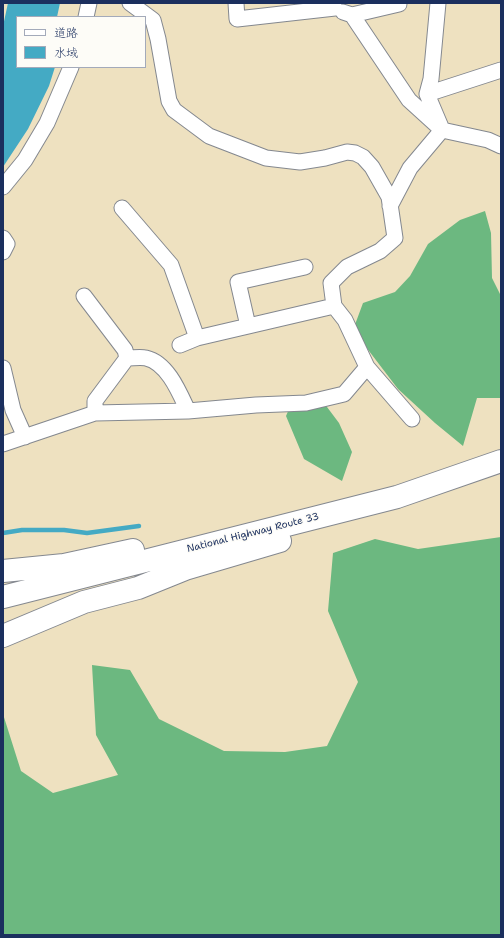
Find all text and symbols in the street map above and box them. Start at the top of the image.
legend [16,16,146,68]
text: 道路 [54,25,78,41]
text: 水域 [54,45,78,61]
street label: National Highway Route 33 [186,511,320,555]

